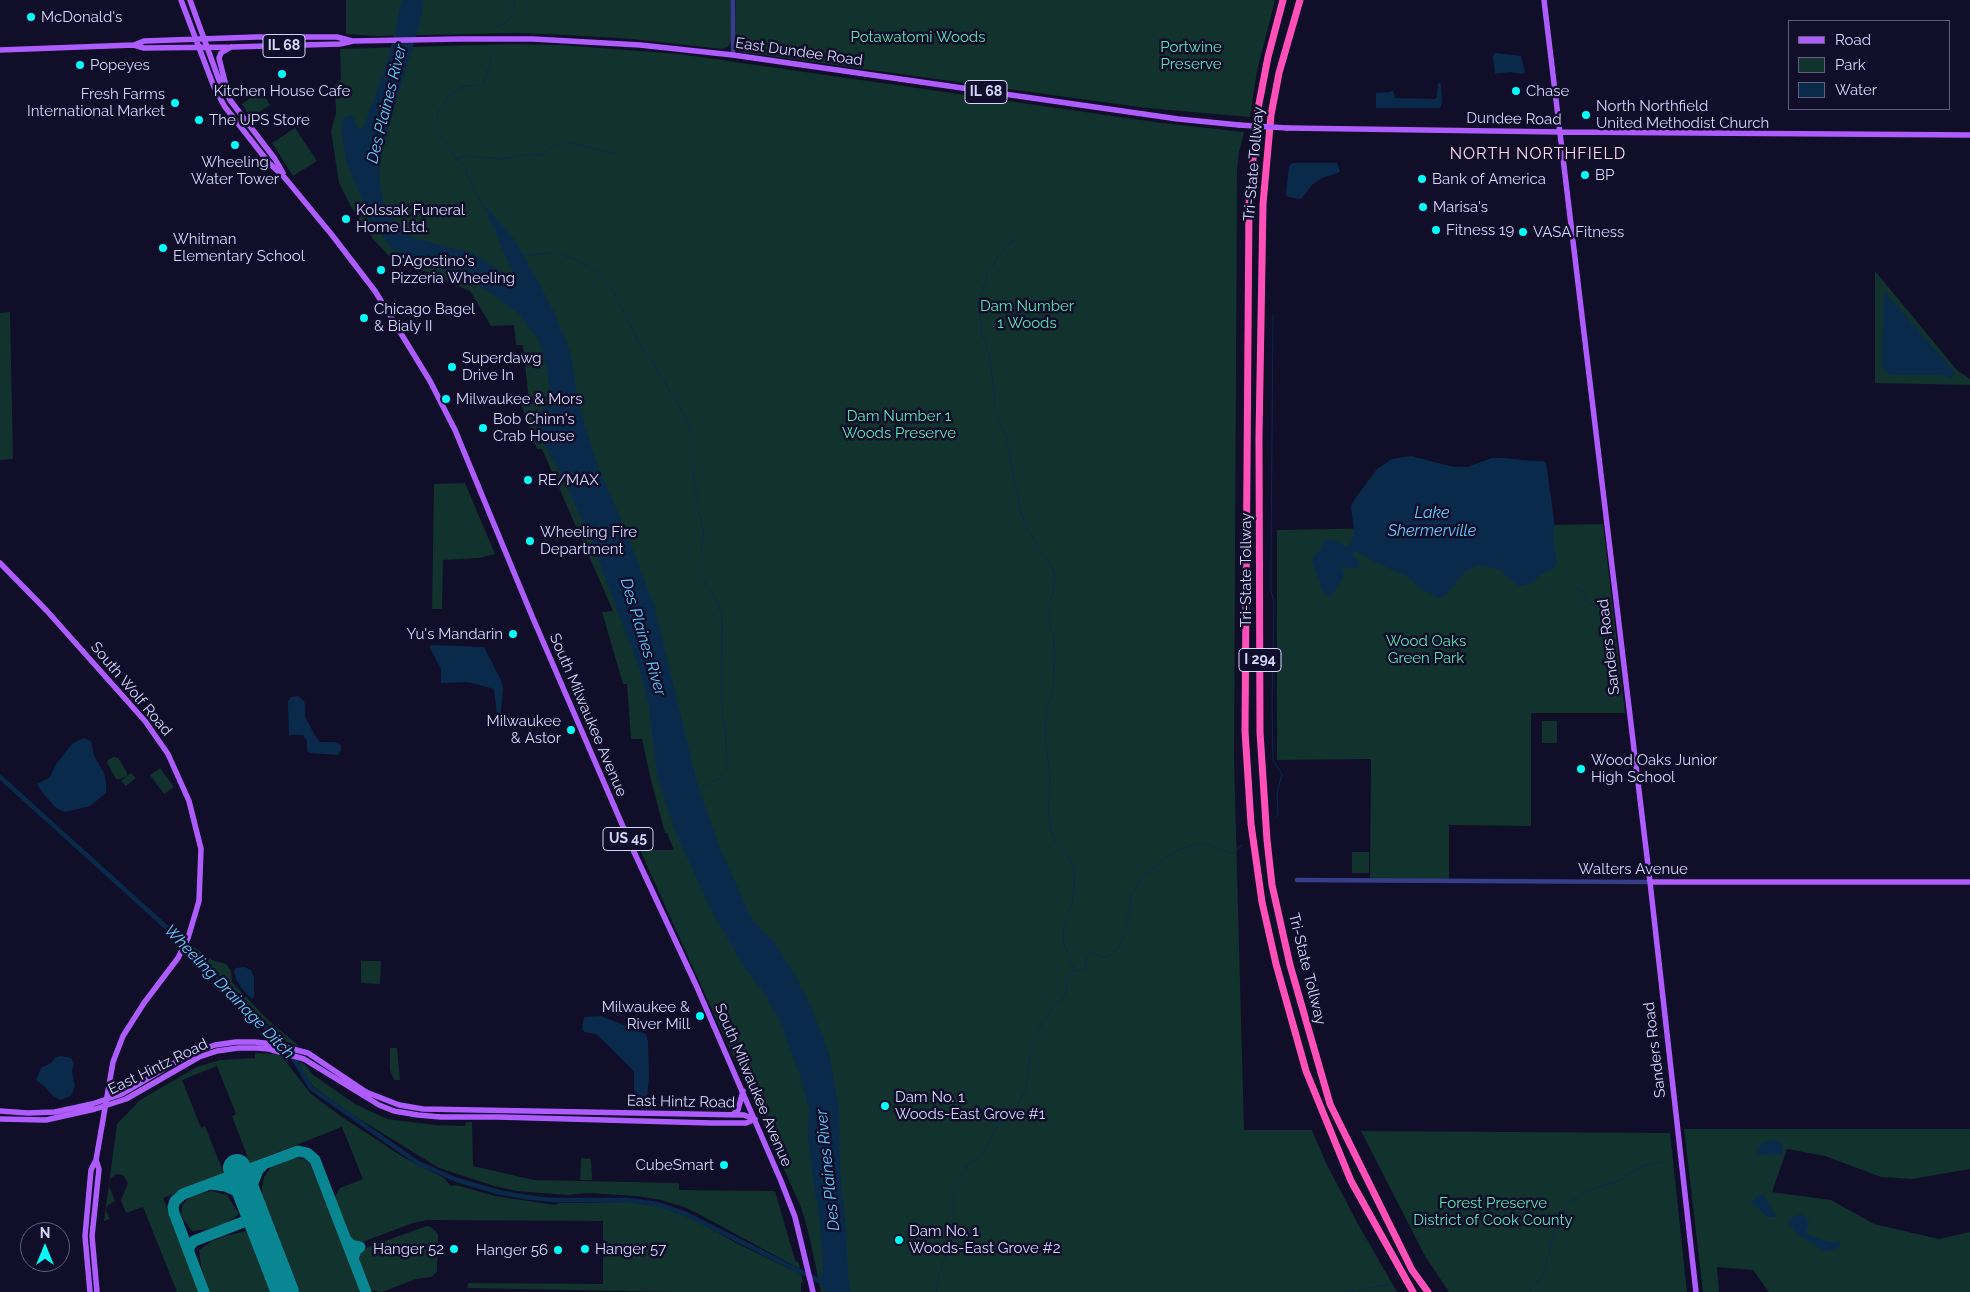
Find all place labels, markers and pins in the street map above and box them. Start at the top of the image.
place label: McDonald's [41,8,122,26]
marker: McDonald's [25,11,37,23]
place label: Popeyes [90,56,150,74]
marker: Popeyes [74,59,86,71]
marker: Kitchen House Cafe [276,68,288,80]
place label: Kitchen House Cafe [214,82,350,100]
place label: Chase [1526,82,1569,100]
place label: Fresh Farms International Market [27,85,165,120]
marker: Chase [1510,85,1522,97]
marker: Fresh Farms International Market [169,97,181,109]
place label: North Northfield United Methodist Church [1596,97,1769,132]
marker: North Northfield United Methodist Church [1580,109,1592,121]
place label: The UPS Store [209,111,310,129]
marker: The UPS Store [193,114,205,126]
marker: Wheeling Water Tower [229,139,241,151]
place label: Wheeling Water Tower [191,153,279,188]
place label: BP [1595,166,1614,184]
marker: BP [1579,169,1591,181]
place label: Bank of America [1432,170,1546,188]
marker: Bank of America [1416,173,1428,185]
place label: Marisa's [1433,198,1488,216]
place label: Kolssak Funeral Home Ltd. [356,201,465,236]
marker: Marisa's [1417,201,1429,213]
marker: Kolssak Funeral Home Ltd. [340,213,352,225]
place label: Fitness 19 [1446,221,1514,239]
place label: VASA Fitness [1533,223,1624,241]
marker: Fitness 19 [1430,224,1442,236]
marker: VASA Fitness [1517,226,1529,238]
place label: Whitman Elementary School [173,230,305,265]
marker: Whitman Elementary School [157,242,169,254]
place label: D'Agostino's Pizzeria Wheeling [391,252,515,287]
marker: D'Agostino's Pizzeria Wheeling [375,264,387,276]
place label: Chicago Bagel & Bialy II [374,300,475,335]
marker: Chicago Bagel & Bialy II [358,312,370,324]
place label: Superdawg Drive In [462,349,542,384]
marker: Superdawg Drive In [446,361,458,373]
place label: Milwaukee & Mors [456,390,583,408]
marker: Milwaukee & Mors [440,393,452,405]
place label: Bob Chinn's Crab House [493,410,575,445]
marker: Bob Chinn's Crab House [477,422,489,434]
place label: RE/MAX [538,471,599,489]
marker: RE/MAX [522,474,534,486]
place label: Wheeling Fire Department [540,523,637,558]
marker: Wheeling Fire Department [524,535,536,547]
place label: Yu's Mandarin [407,625,503,643]
marker: Yu's Mandarin [507,628,519,640]
place label: Milwaukee & Astor [487,712,561,747]
marker: Milwaukee & Astor [565,724,577,736]
place label: Wood Oaks Junior High School [1591,751,1717,786]
marker: Wood Oaks Junior High School [1575,763,1587,775]
place label: Milwaukee & River Mill [602,998,690,1033]
marker: Milwaukee & River Mill [694,1010,706,1022]
place label: Dam No. 1 Woods-East Grove #1 [895,1088,1045,1123]
marker: Dam No. 1 Woods-East Grove #1 [879,1100,891,1112]
place label: CubeSmart [635,1156,714,1174]
marker: CubeSmart [718,1159,730,1171]
place label: Dam No. 1 Woods-East Grove #2 [909,1222,1061,1257]
marker: Dam No. 1 Woods-East Grove #2 [893,1234,905,1246]
place label: Hanger 52 [373,1240,444,1258]
place label: Hanger 57 [595,1240,666,1258]
place label: Hanger 56 [476,1241,548,1259]
marker: Hanger 52 [448,1243,460,1255]
marker: Hanger 57 [579,1243,591,1255]
marker: Hanger 56 [552,1244,564,1256]

